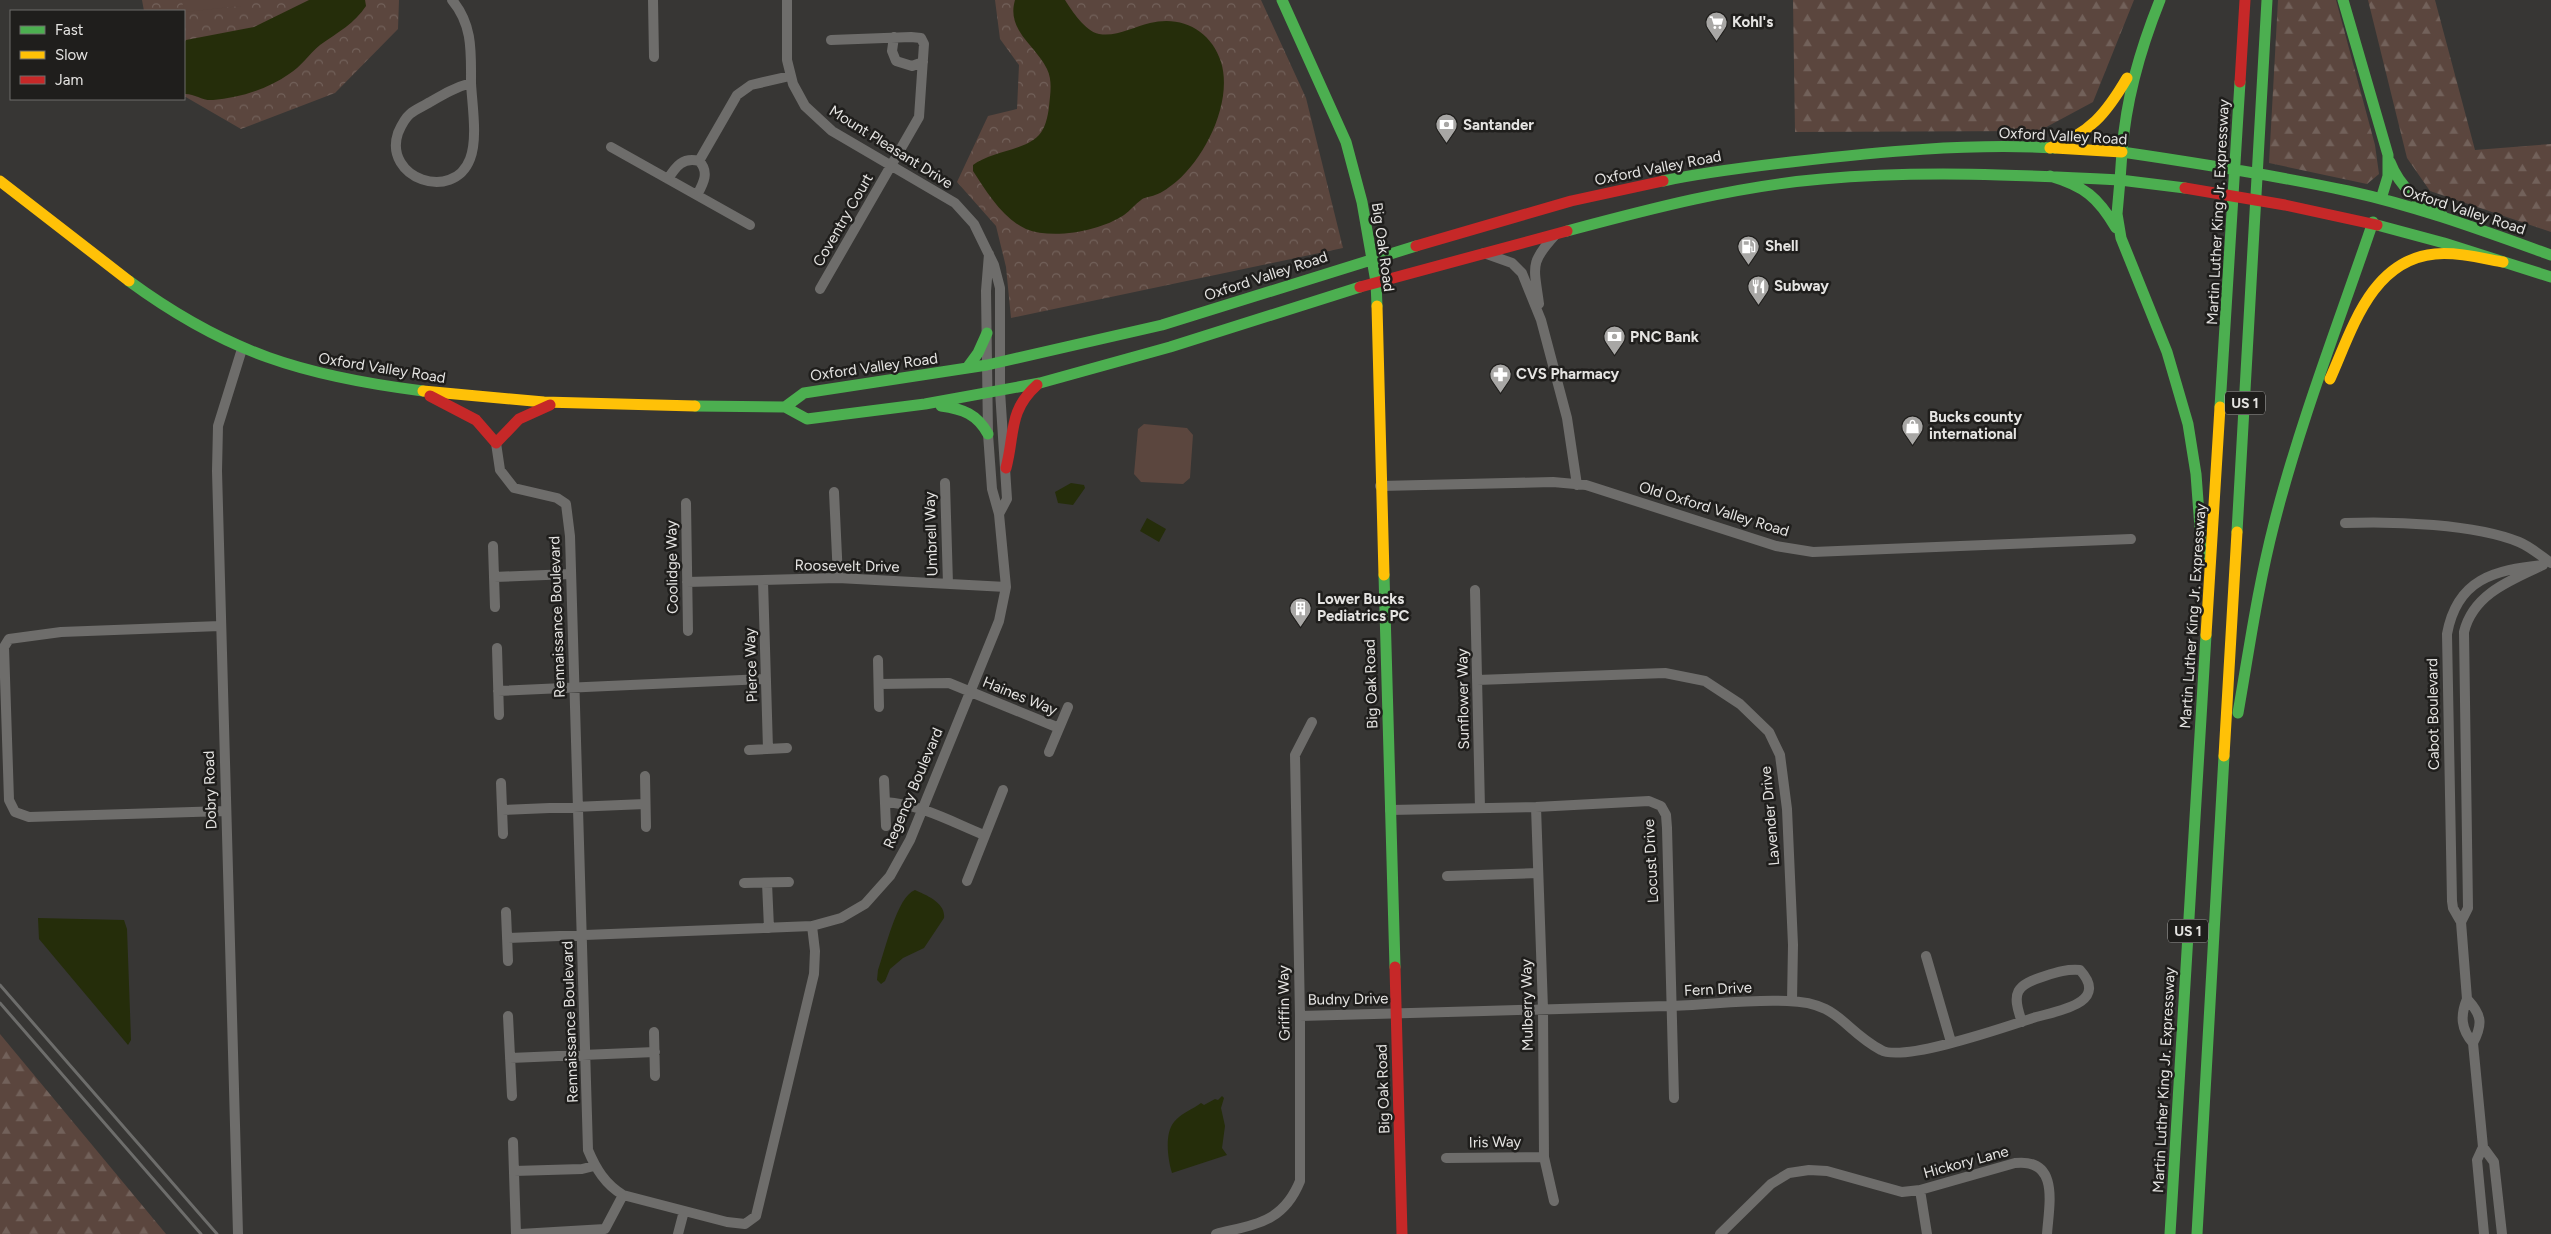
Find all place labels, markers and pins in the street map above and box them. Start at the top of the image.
supermarket icon: Kohl's [1704,10,1728,41]
place label: Kohl's [1732,13,1773,31]
bank icon: Santander [1435,113,1459,144]
place label: Santander [1463,116,1534,134]
fuel station icon: Shell [1737,234,1761,265]
place label: Shell [1765,237,1798,255]
restaurant icon: Subway [1746,274,1770,305]
place label: Subway [1774,277,1829,295]
bank icon: PNC Bank [1602,325,1626,356]
place label: PNC Bank [1630,328,1699,346]
pharmacy icon: CVS Pharmacy [1488,362,1512,393]
place label: CVS Pharmacy [1516,365,1620,383]
place label: Bucks county international [1929,408,2022,443]
shop icon: Bucks county international [1901,414,1925,445]
place label: Lower Bucks Pediatrics PC [1317,590,1409,625]
building icon: Lower Bucks Pediatrics PC [1289,596,1313,627]

